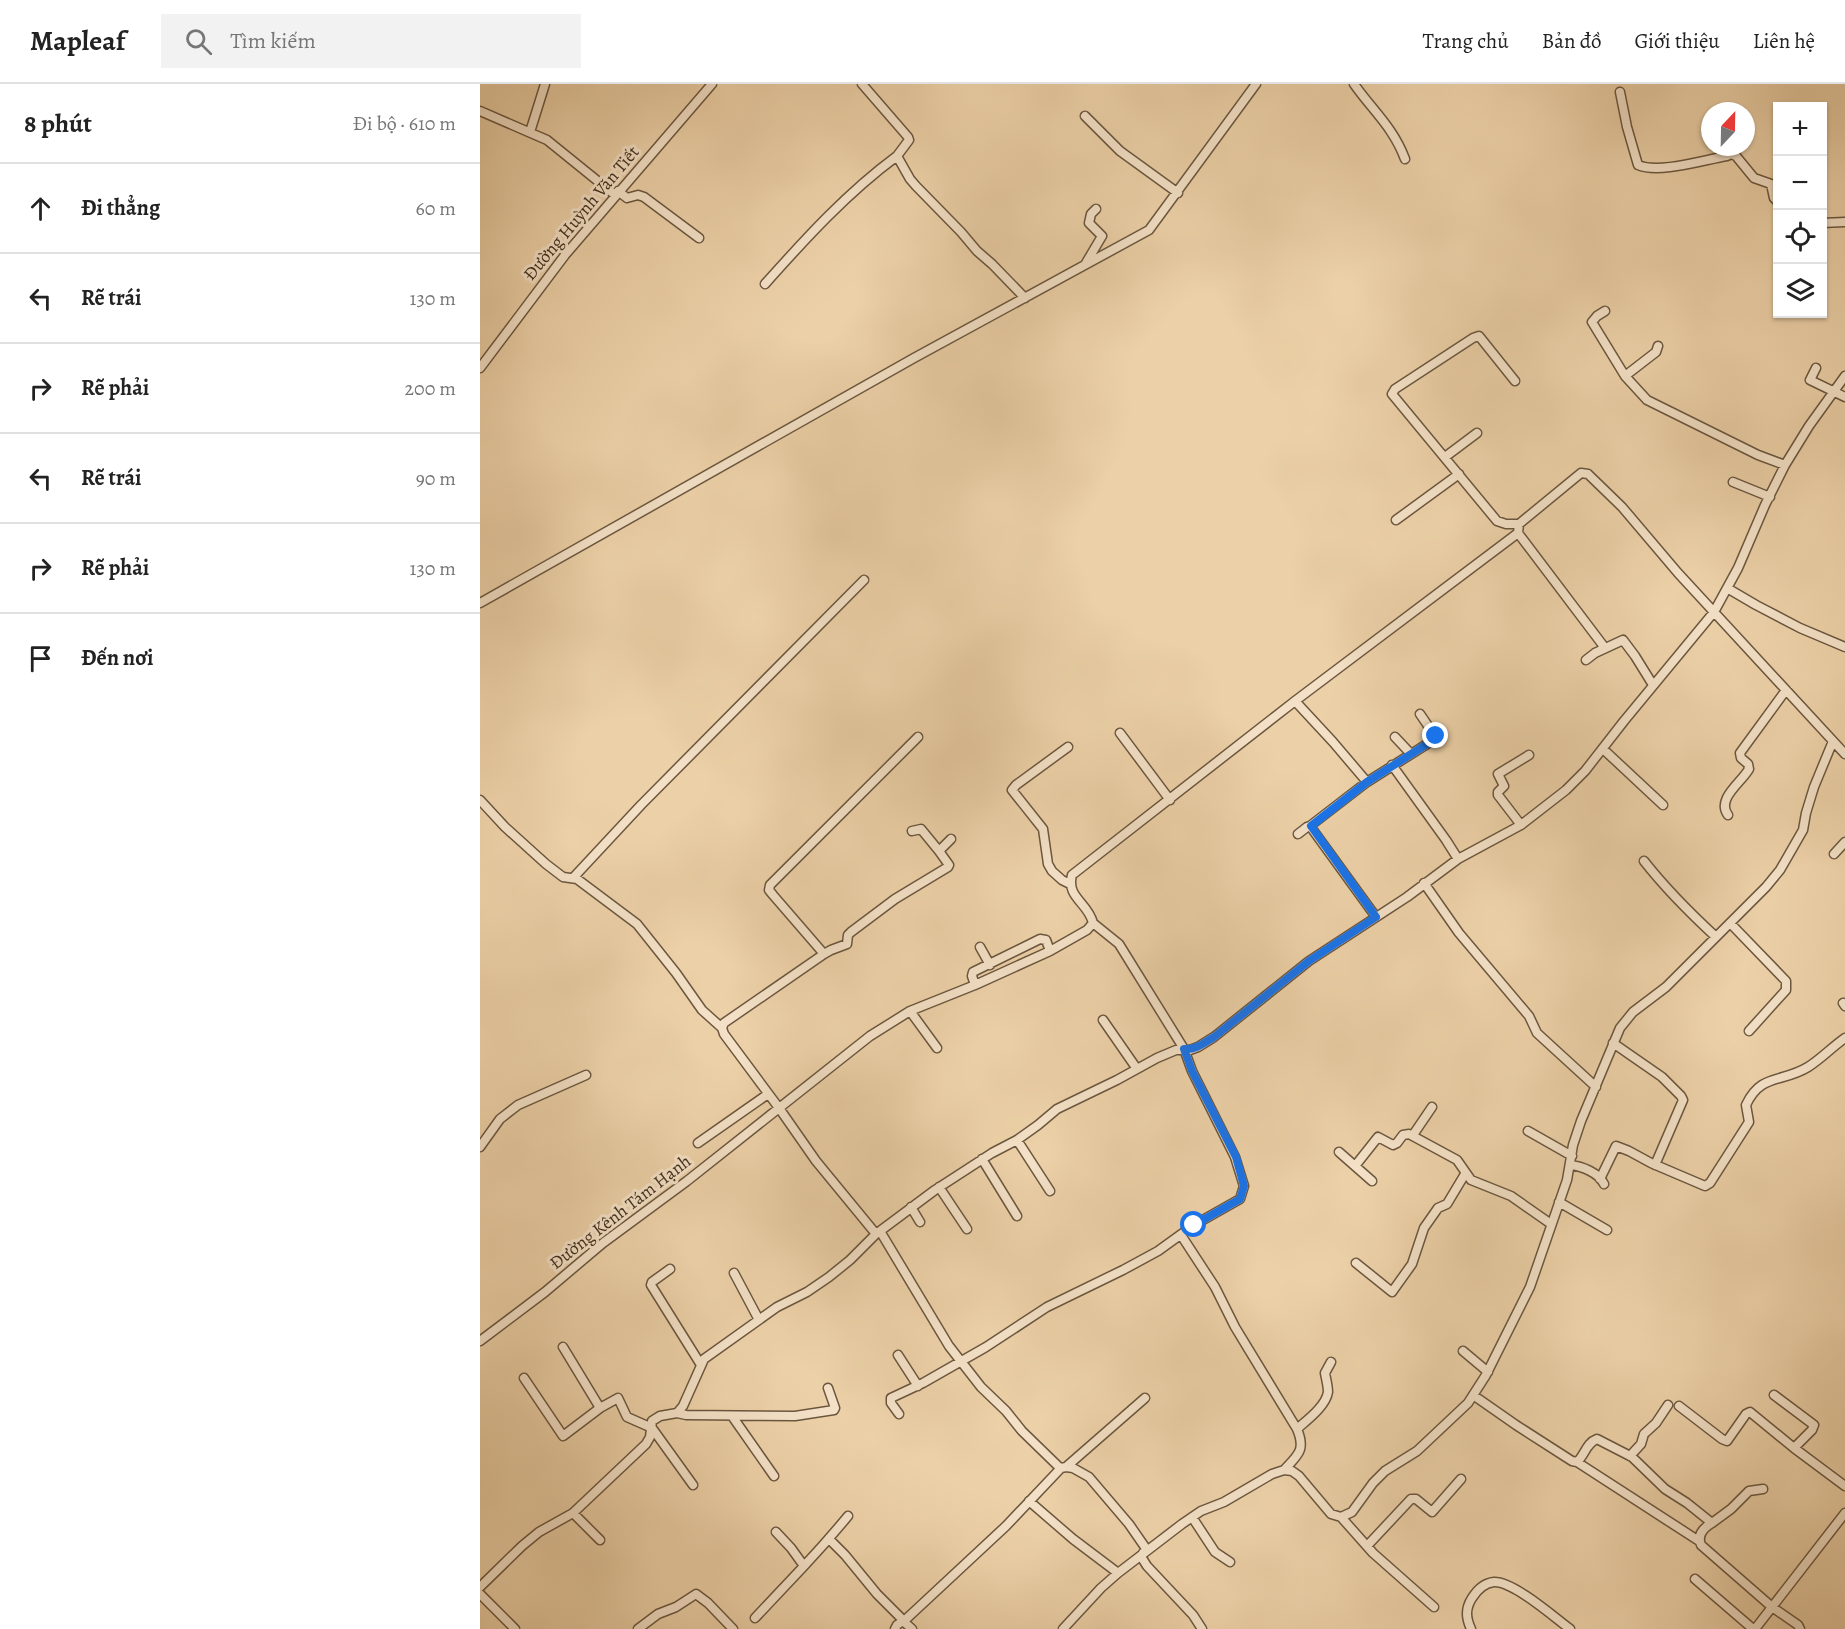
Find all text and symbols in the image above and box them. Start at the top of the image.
search box [161,14,581,68]
text: Mapleaf [30,22,125,60]
icon: search [182,25,215,58]
text: Tìm kiếm [230,26,316,56]
text: Trang chủ [1423,27,1509,55]
text: Bản đồ [1542,27,1601,55]
text: Giới thiệu [1634,27,1720,55]
text: Liên hệ [1753,27,1815,55]
north arrow [1701,102,1755,156]
map controls [1773,102,1827,318]
button: + [1773,102,1827,156]
text: 8 phút [24,106,92,141]
text: Đi bộ · 610 m [353,110,456,137]
street label: Đường Huỳnh Văn Tiết [518,141,644,285]
button: − [1773,156,1827,210]
icon: ahead [24,192,57,225]
text: Đi thẳng [81,193,160,223]
text: 60 m [416,195,456,222]
button: locate [1773,210,1827,264]
button: layers [1773,264,1827,318]
icon: left [24,282,57,315]
text: Rẽ trái [81,283,142,313]
text: 130 m [410,285,456,312]
icon: right [24,372,57,405]
text: Rẽ phải [81,373,149,403]
text: 200 m [405,375,456,402]
icon: left [24,462,57,495]
text: Rẽ trái [81,463,142,493]
text: 90 m [416,465,456,492]
icon: right [24,552,57,585]
text: Rẽ phải [81,553,149,583]
text: 130 m [410,555,456,582]
icon: arrive [24,642,57,675]
text: Đến nơi [81,643,153,673]
route end [1422,722,1448,748]
street label: Đường Kênh Tám Hạnh [544,1149,696,1275]
route start [1180,1211,1206,1237]

